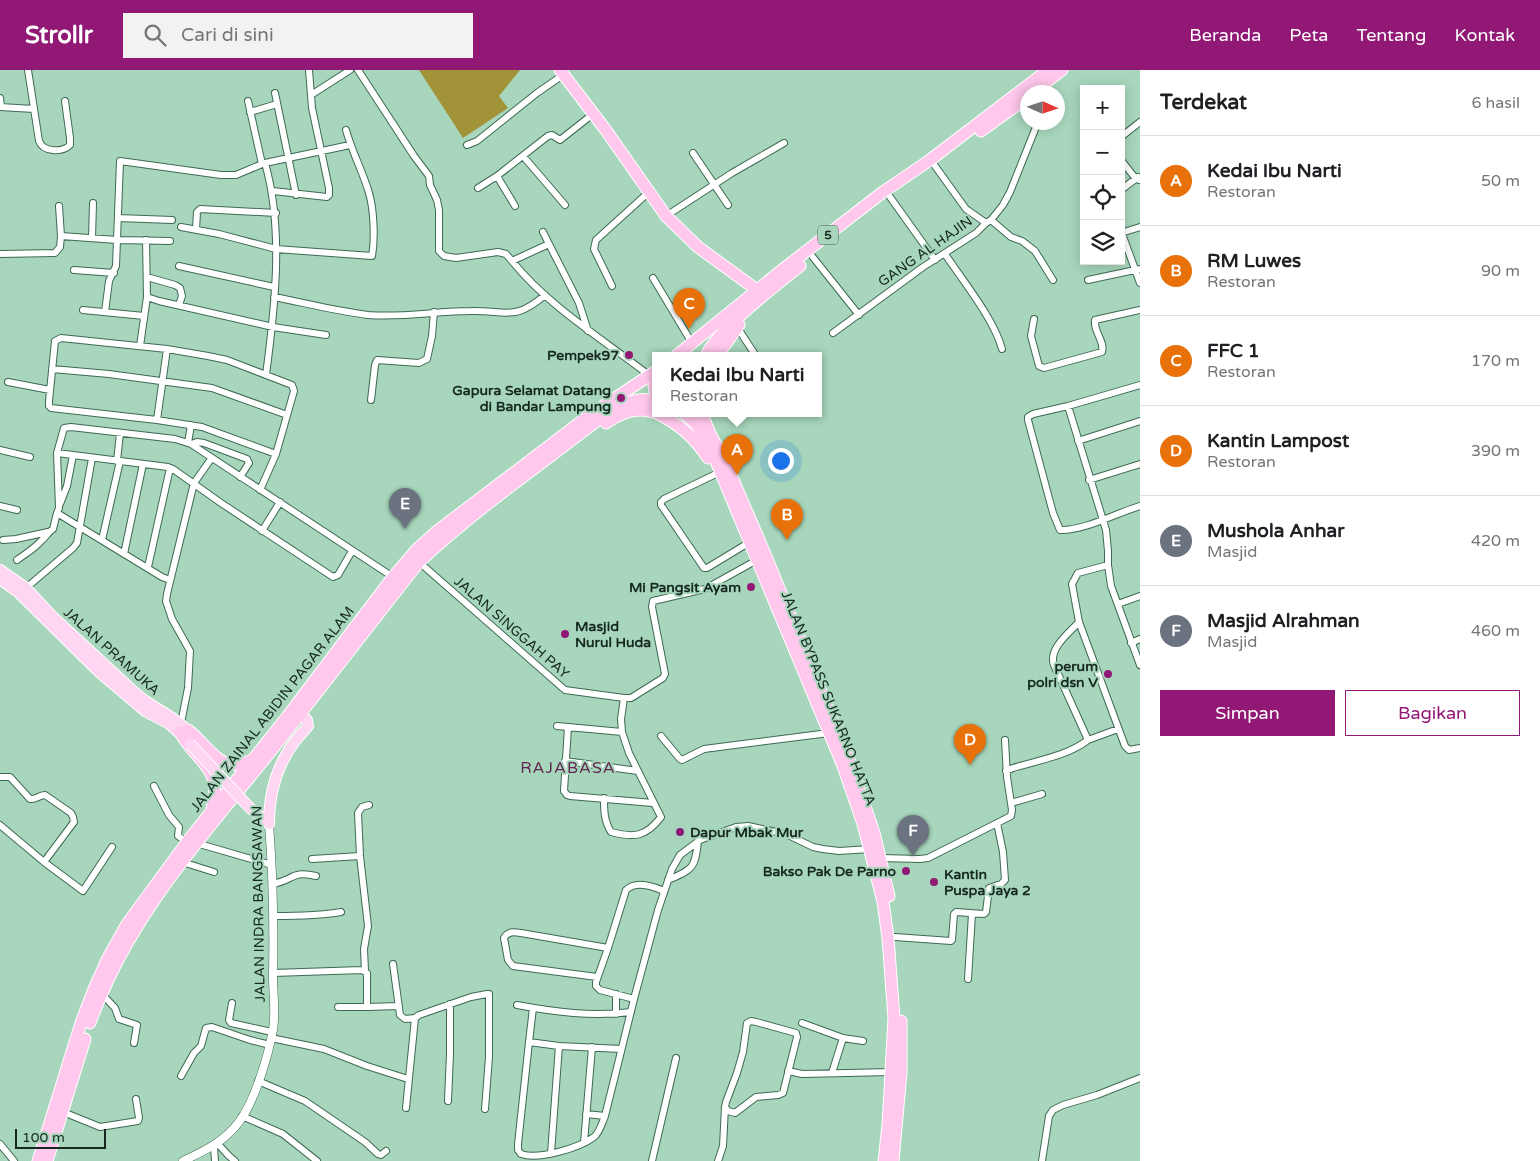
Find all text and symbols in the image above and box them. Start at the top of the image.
search box [123,13,473,58]
text: Strollr [25,21,93,50]
icon: search [141,21,169,49]
text: Cari di sini [181,24,274,46]
text: Beranda [1189,24,1261,46]
text: Peta [1289,24,1328,46]
text: Tentang [1356,24,1426,46]
text: Kontak [1454,24,1515,46]
north arrow [1020,85,1065,130]
map controls [1080,85,1125,265]
button: + [1080,85,1125,130]
text: Terdekat [1160,90,1247,115]
text: 6 hasil [1471,93,1520,113]
button: − [1080,130,1125,175]
text: Kedai Ibu Narti [1207,160,1342,182]
text: A [1170,171,1182,191]
text: 50 m [1481,171,1520,191]
button: locate [1080,175,1125,220]
text: Restoran [1207,182,1276,202]
street label: GANG AL HAJIN [875,212,976,290]
button: layers [1080,220,1125,265]
road number: 5 [818,226,838,244]
text: RM Luwes [1207,250,1301,272]
text: B [1170,261,1182,281]
text: 90 m [1481,261,1520,281]
text: Restoran [1207,272,1276,292]
pin: C [673,288,705,329]
text: FFC 1 [1207,340,1260,362]
place label: Pempek97 [547,347,619,364]
marker: Pempek97 [623,349,635,361]
text: C [1170,351,1182,371]
text: 170 m [1471,351,1520,371]
popup [652,352,822,417]
text: Restoran [1207,362,1276,382]
text: Kedai Ibu Narti [670,364,804,386]
place label: Gapura Selamat Datang di Bandar Lampung [452,382,611,415]
text: Restoran [670,386,738,406]
marker: Gapura Selamat Datang di Bandar Lampung [615,392,627,404]
text: Kantin Lampost [1207,430,1349,452]
pin: A [721,434,753,475]
text: D [1170,441,1182,461]
text: 390 m [1471,441,1520,461]
your location [768,448,794,474]
text: Restoran [1207,452,1276,472]
pin: E [389,488,421,529]
pin: B [771,499,803,540]
text: Mushola Anhar [1207,520,1344,542]
text: E [1171,531,1181,551]
text: 420 m [1471,531,1520,551]
text: Masjid [1207,542,1257,562]
street label: JALAN SINGGAH PAY [451,573,573,682]
place label: Mi Pangsit Ayam [629,579,741,596]
marker: Mi Pangsit Ayam [745,581,757,593]
street label: JALAN BYPASS SUKARNO HATTA [778,588,880,808]
street label: JALAN ZAINAL ABIDIN PAGAR ALAM [187,603,358,816]
street label: JALAN PRAMUKA [60,604,163,699]
text: Masjid Alrahman [1207,610,1360,632]
place label: Masjid Nurul Huda [575,618,651,651]
text: F [1171,621,1181,641]
text: 460 m [1471,621,1520,641]
marker: Masjid Nurul Huda [559,628,571,640]
text: Masjid [1207,632,1257,652]
place label: perum polri dsn V [1027,658,1098,691]
marker: perum polri dsn V [1102,668,1114,680]
button: Simpan [1160,690,1335,736]
button: Bagikan [1345,690,1520,736]
pin: D [954,724,986,765]
district label: RAJABASA [520,758,616,778]
street label: JALAN INDRA BANGSAWAN [248,805,269,1003]
pin: F [897,815,929,856]
place label: Dapur Mbak Mur [690,824,804,841]
marker: Dapur Mbak Mur [674,826,686,838]
place label: Bakso Pak De Parno [763,863,896,880]
marker: Bakso Pak De Parno [900,865,912,877]
place label: Kantin Puspa Jaya 2 [944,866,1031,899]
marker: Kantin Puspa Jaya 2 [928,876,940,888]
scale bar [15,1126,106,1149]
text: 100 m [22,1129,65,1146]

